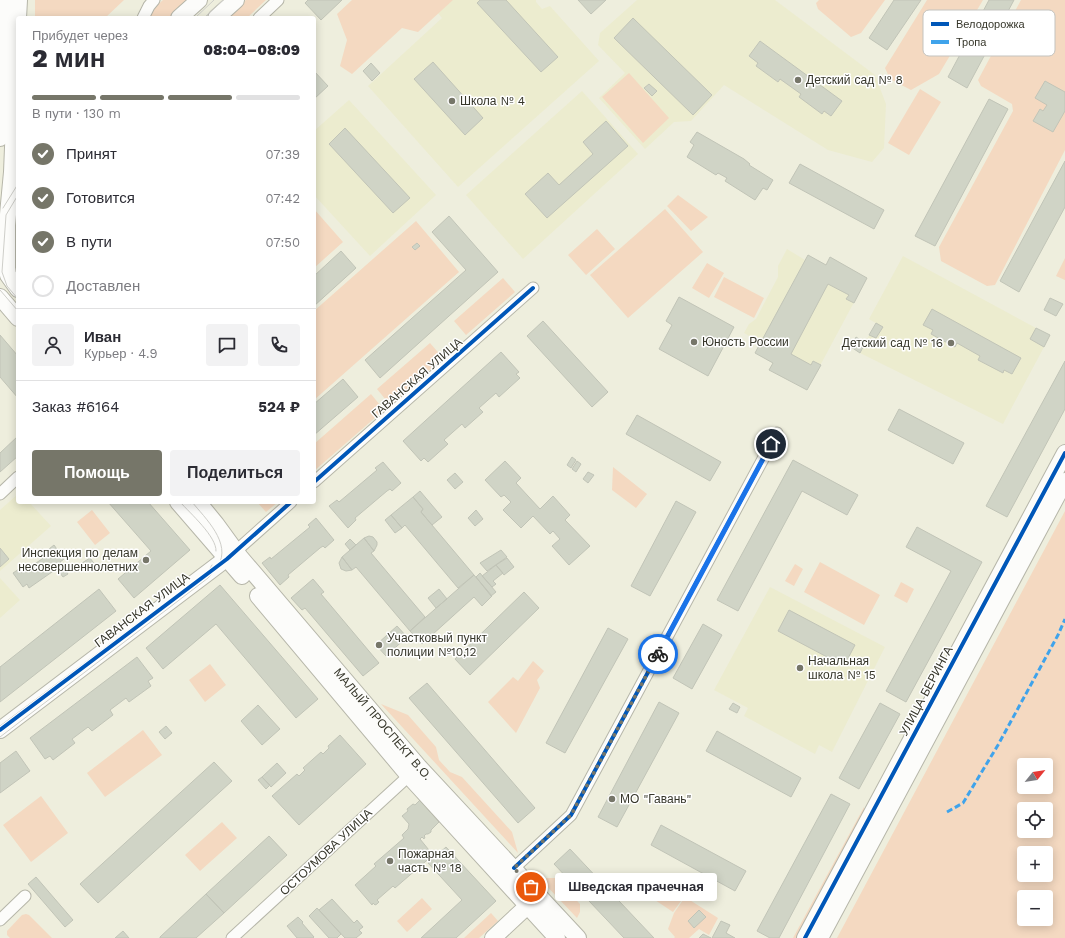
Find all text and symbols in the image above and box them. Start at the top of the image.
legend [923,10,1055,56]
text: Велодорожка [956,18,1026,31]
text: Прибудет через [32,28,128,43]
text: Тропа [956,36,987,49]
text: 08:04–08:09 [203,41,300,59]
text: 2 мин [32,43,106,73]
place label: Детский сад № 8 [806,73,903,87]
marker: Детский сад № 8 [793,75,803,85]
place label: Школа № 4 [460,94,525,108]
marker: Школа № 4 [447,96,457,106]
text: В пути · 130 m [32,106,121,121]
icon: check [32,143,54,165]
text: Принят [66,145,117,163]
text: 07:39 [265,147,300,162]
icon: check [32,187,54,209]
text: Готовится [66,189,135,207]
text: 07:42 [266,191,300,206]
icon: check [32,231,54,253]
text: В пути [66,233,112,251]
text: 07:50 [265,235,300,250]
text: Доставлен [66,277,140,295]
button: person [32,324,74,366]
button: chat [206,324,248,366]
button: phone [258,324,300,366]
text: Иван [84,328,121,346]
street label: ГАВАНСКАЯ УЛИЦА [369,335,465,421]
place label: Юность России [702,335,789,349]
place label: Детский сад № 16 [842,336,943,350]
marker: Юность России [689,337,699,347]
marker: Детский сад № 16 [946,338,956,348]
text: Курьер · 4.9 [84,346,157,361]
text: Заказ #6164 [32,398,119,416]
text: 524 ₽ [258,398,300,416]
pin [754,427,788,461]
icon: home [760,433,782,455]
button: Помощь [32,450,162,496]
button: Поделиться [170,450,300,496]
place label: Инспекция по делам несовершеннолетних [18,546,138,574]
marker: Инспекция по делам несовершеннолетних [141,555,151,565]
street label: ГАВАНСКАЯ УЛИЦА [92,570,192,650]
place label: Участковый пункт полиции №10,12 [387,631,487,659]
courier [638,634,678,674]
marker: Участковый пункт полиции №10,12 [374,640,384,650]
icon: bike [647,643,669,665]
street label: УЛИЦА БЕРИНГА [896,644,956,738]
place label: Начальная школа № 15 [808,654,876,682]
marker: Начальная школа № 15 [795,663,805,673]
street label: МАЛЫЙ ПРОСПЕКТ В.О. [331,665,434,783]
north arrow [1017,758,1053,794]
map controls [1017,758,1053,926]
place label: МО "Гавань" [620,792,692,806]
marker: МО "Гавань" [607,794,617,804]
button: locate [1017,802,1053,838]
street label: ОСТОУМОВА УЛИЦА [277,806,375,898]
button: + [1017,846,1053,882]
place label: Пожарная часть № 18 [398,847,462,875]
marker: Пожарная часть № 18 [385,856,395,866]
pin [514,870,548,904]
callout: Шведская прачечная [555,873,717,901]
icon: bag [520,876,542,898]
text: Шведская прачечная [568,879,704,894]
button: − [1017,890,1053,926]

